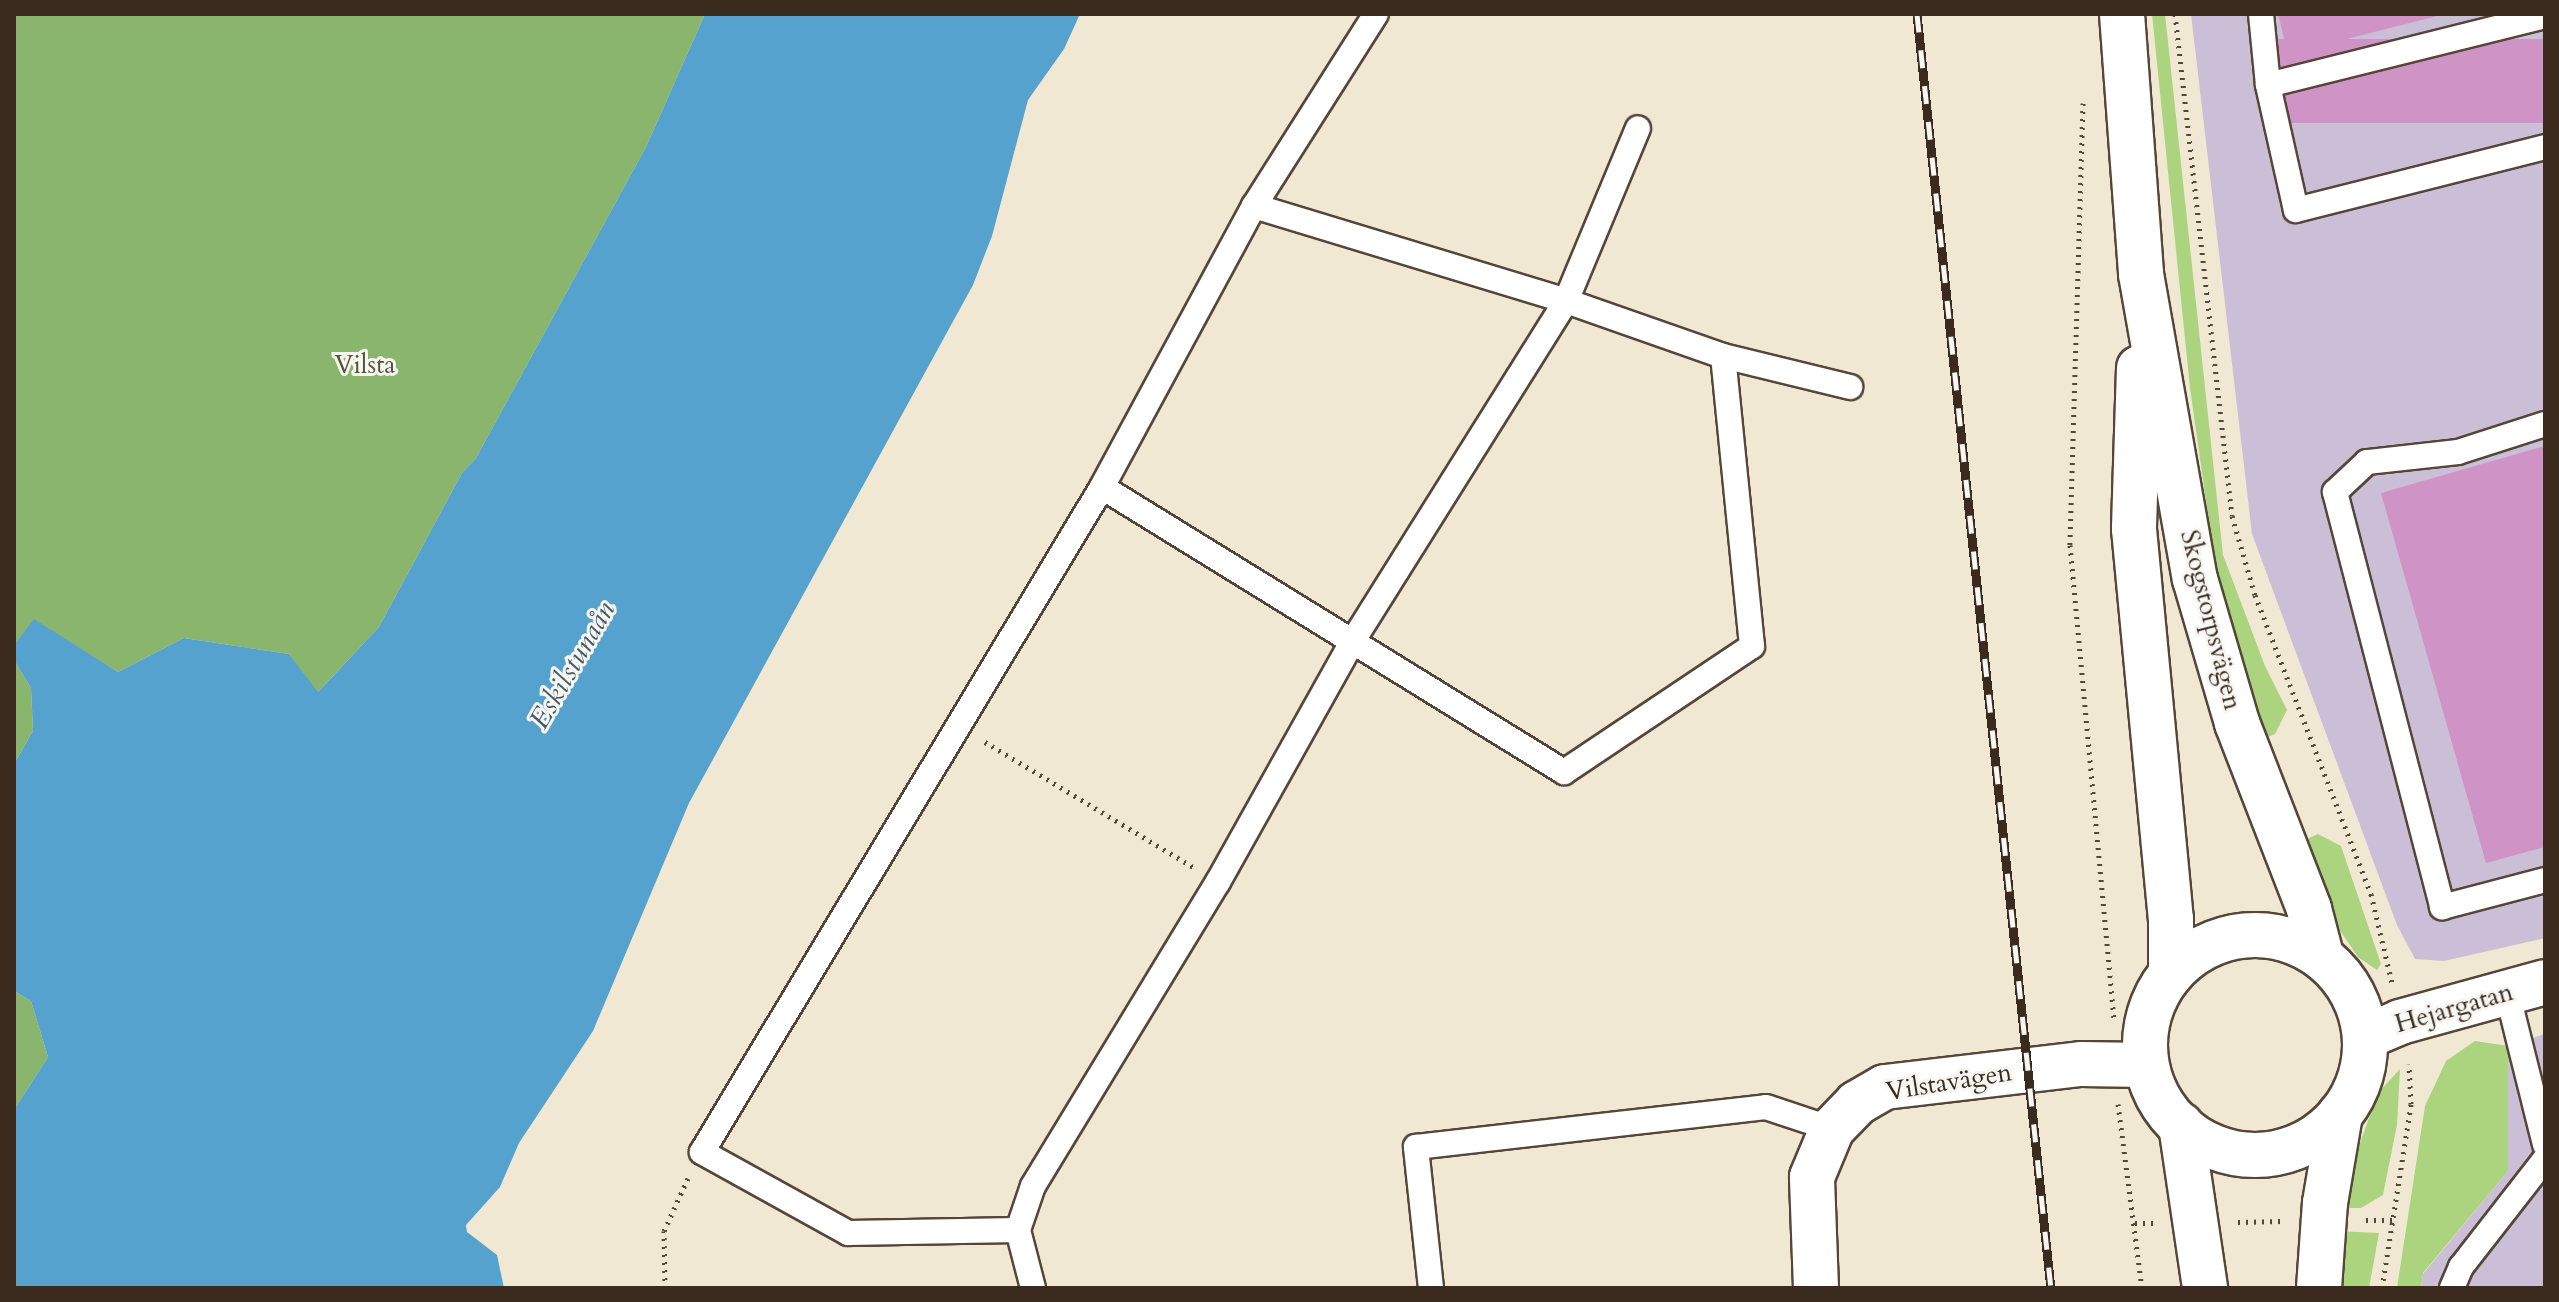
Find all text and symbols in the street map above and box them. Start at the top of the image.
park label: Vilsta [334,349,396,381]
street label: Skogstorpsvägen [2174,527,2248,713]
water label: Eskilstunaån [522,596,622,734]
street label: Hejargatan [2391,976,2517,1040]
street label: Vilstavägen [1884,1057,2014,1107]

